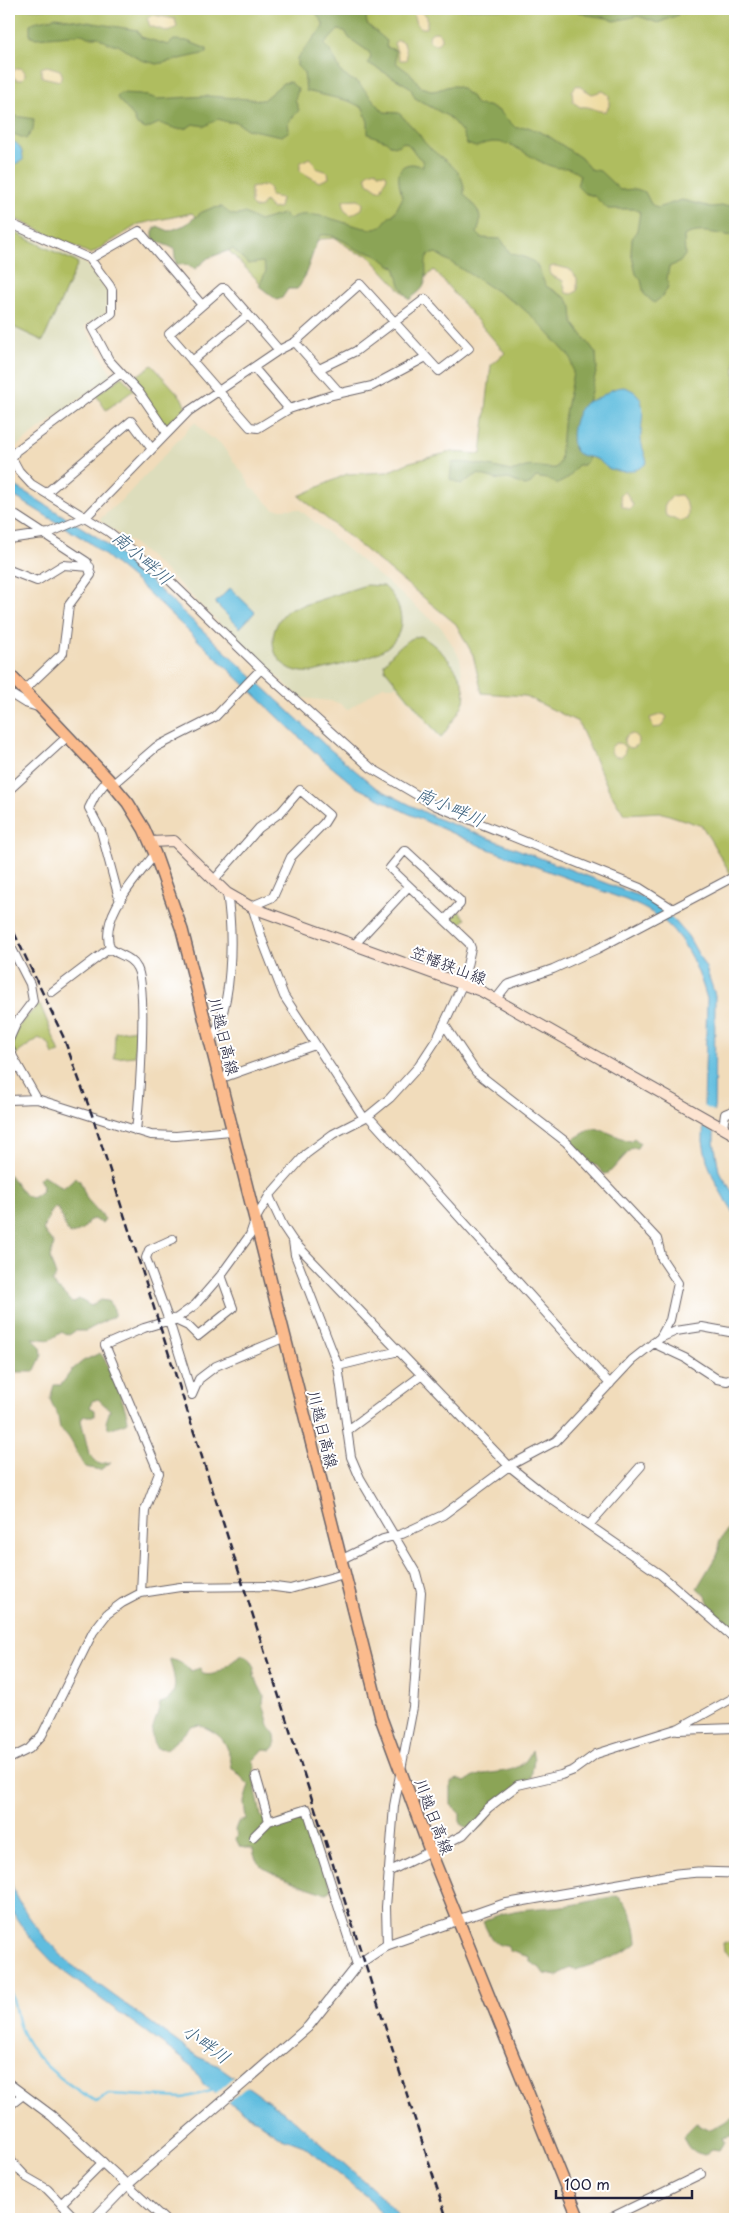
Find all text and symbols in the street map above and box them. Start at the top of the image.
water label: 南小畔川 [107,523,179,591]
water label: 南小畔川 [413,779,489,833]
street label: 笠幡狭山線 [407,938,491,990]
street label: 川越日高線 [204,994,246,1078]
street label: 川越日高線 [303,1387,345,1471]
street label: 川越日高線 [409,1774,461,1858]
water label: 小畔川 [177,2016,237,2070]
scale bar [556,2168,693,2200]
text: 100 m [564,2172,610,2195]

